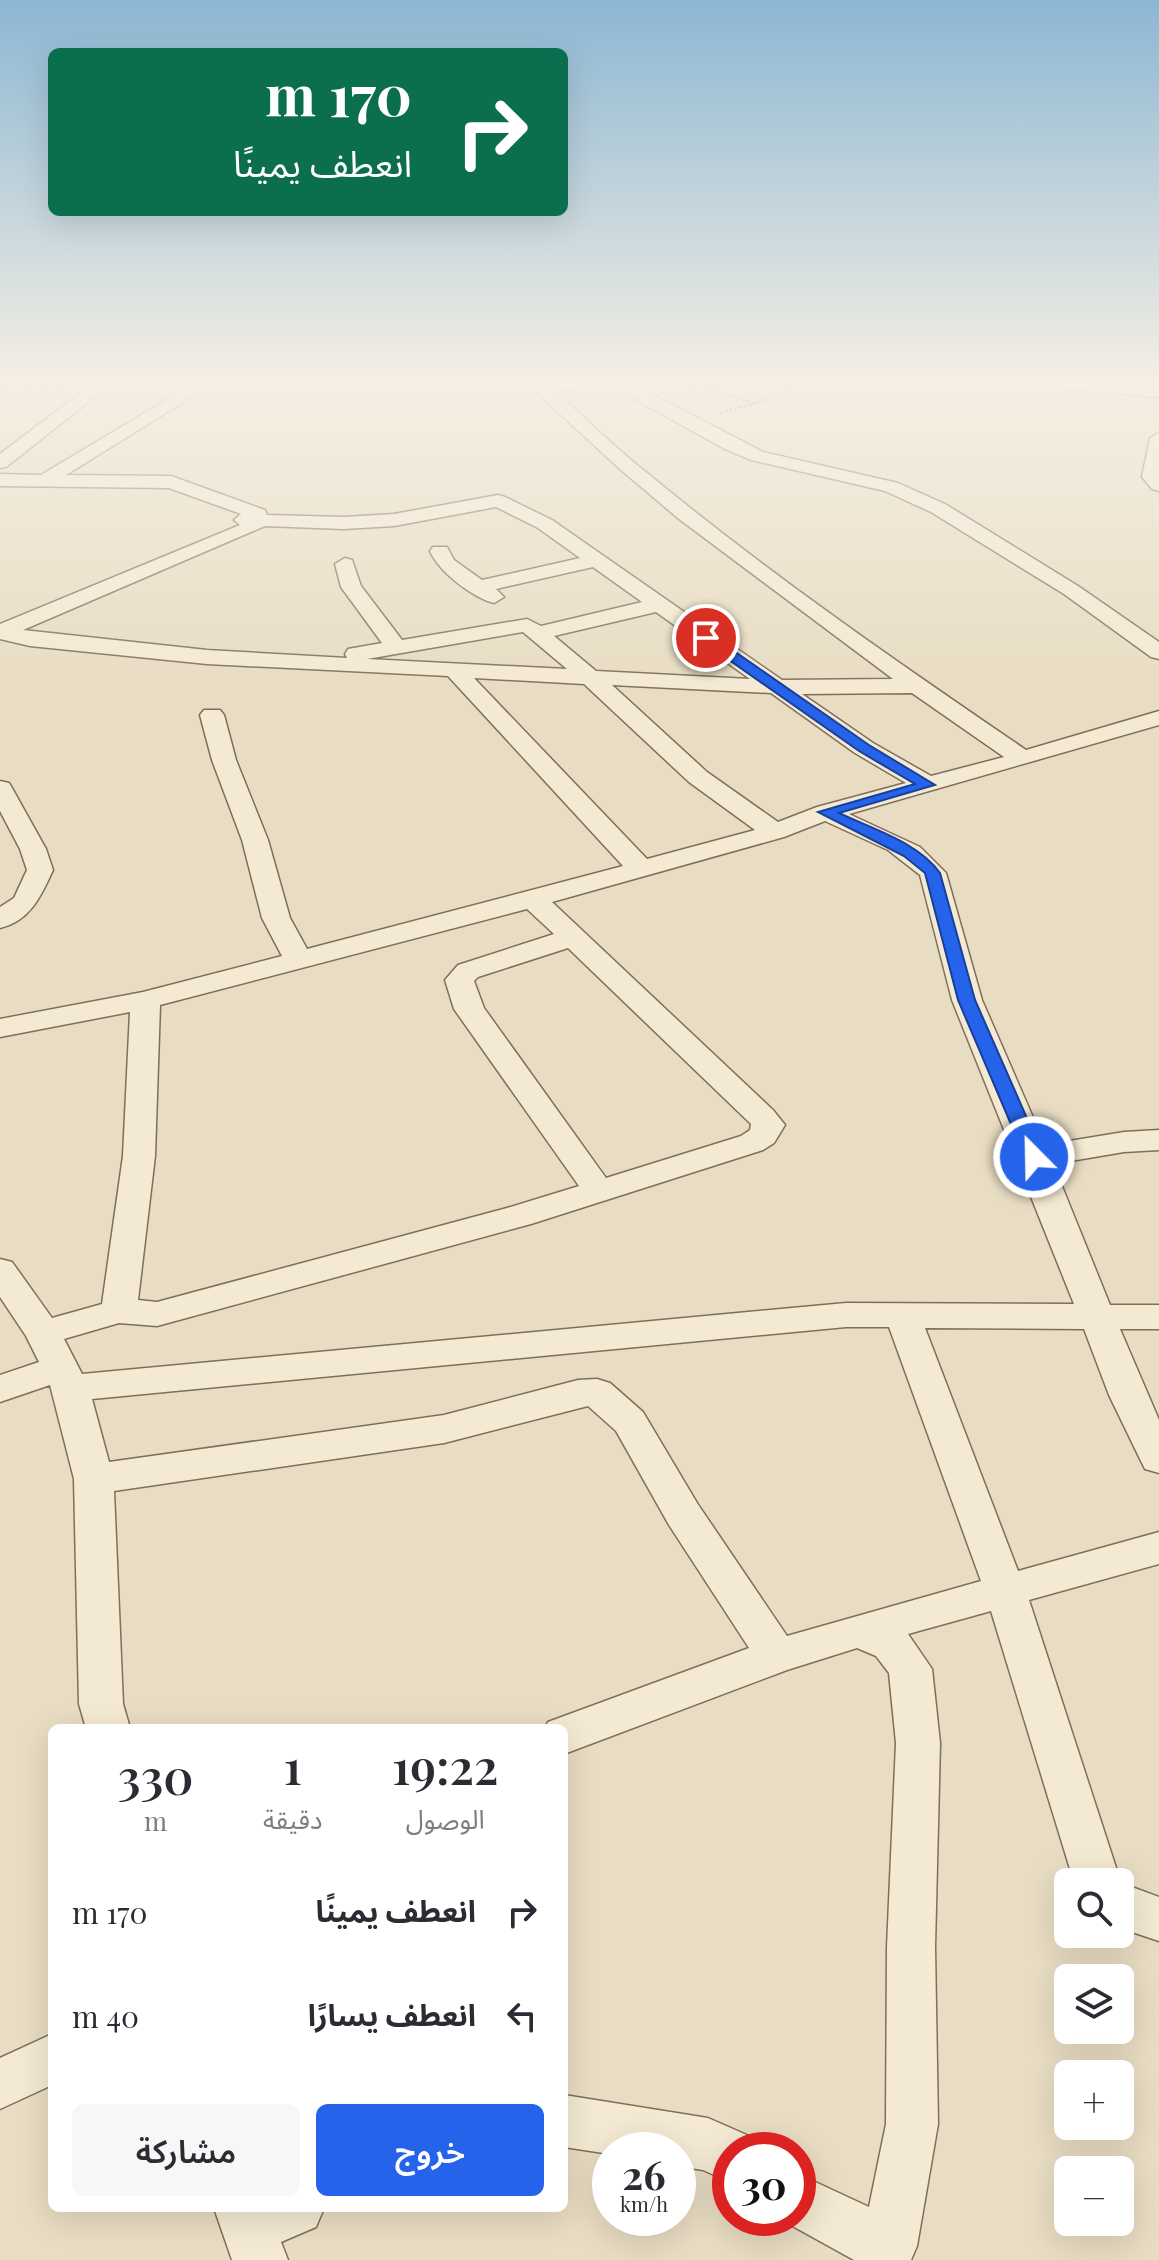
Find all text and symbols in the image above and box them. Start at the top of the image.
text: 170 m [265,56,412,131]
icon: right [440,80,544,184]
text: انعطف يمينًا [233,138,412,186]
pin [672,604,740,672]
icon: arrive [684,616,728,660]
position arrow [992,1115,1076,1199]
text: 1 [284,1733,302,1797]
text: 19:22 [392,1733,498,1797]
text: 330 [118,1743,193,1807]
text: دقيقة [263,1801,322,1836]
text: الوصول [406,1801,485,1836]
text: m [144,1803,167,1838]
map controls [1054,1868,1134,2236]
button: search [1054,1868,1134,1948]
text: انعطف يمينًا [316,1890,476,1930]
icon: right [500,1890,544,1934]
text: 170 m [72,1892,147,1932]
button: layers [1054,1964,1134,2044]
text: انعطف يسارًا [308,1994,476,2034]
icon: left [500,1994,544,2038]
text: 40 m [72,1996,139,2036]
button: + [1054,2060,1134,2140]
button: مشاركة [72,2104,300,2196]
button: خروج [316,2104,544,2196]
speed limit sign: 30 [712,2132,816,2236]
text: 26 [622,2147,666,2200]
button: − [1054,2156,1134,2236]
text: km/h [620,2190,668,2217]

